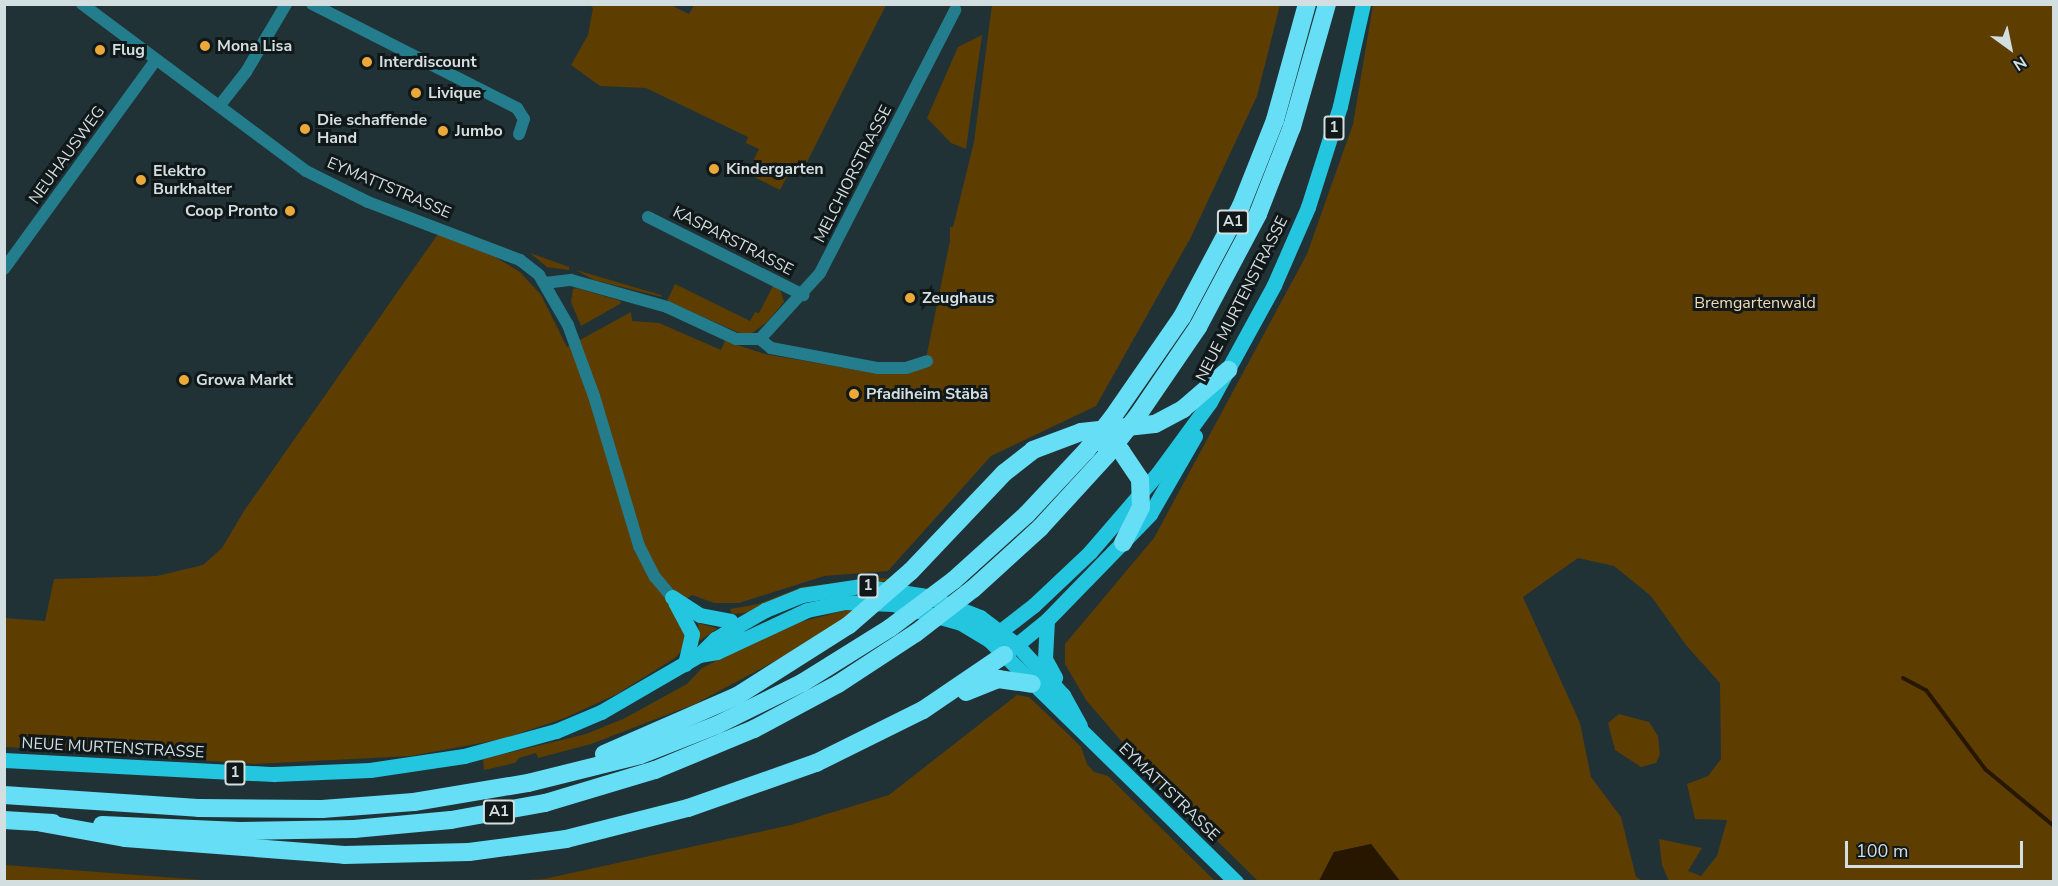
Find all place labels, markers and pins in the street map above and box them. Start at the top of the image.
place label: Mona Lisa [217,36,292,56]
marker: Mona Lisa [198,39,212,53]
place label: Flug [112,40,145,60]
marker: Flug [93,43,107,57]
place label: Interdiscount [379,52,477,72]
marker: Interdiscount [360,55,374,69]
place label: Livique [428,83,481,103]
marker: Livique [409,86,423,100]
place label: Die schaffende Hand [317,110,427,148]
place label: Jumbo [455,121,503,141]
marker: Die schaffende Hand [298,122,312,136]
marker: Jumbo [436,124,450,138]
place label: Kindergarten [726,159,824,179]
place label: Elektro Burkhalter [153,161,232,199]
marker: Kindergarten [707,162,721,176]
marker: Elektro Burkhalter [134,173,148,187]
place label: Coop Pronto [185,201,278,221]
marker: Coop Pronto [283,204,297,218]
place label: Zeughaus [922,288,994,308]
marker: Zeughaus [903,291,917,305]
place label: Growa Markt [196,370,293,390]
marker: Growa Markt [177,373,191,387]
place label: Pfadiheim Stäbä [866,384,988,404]
marker: Pfadiheim Stäbä [847,387,861,401]

